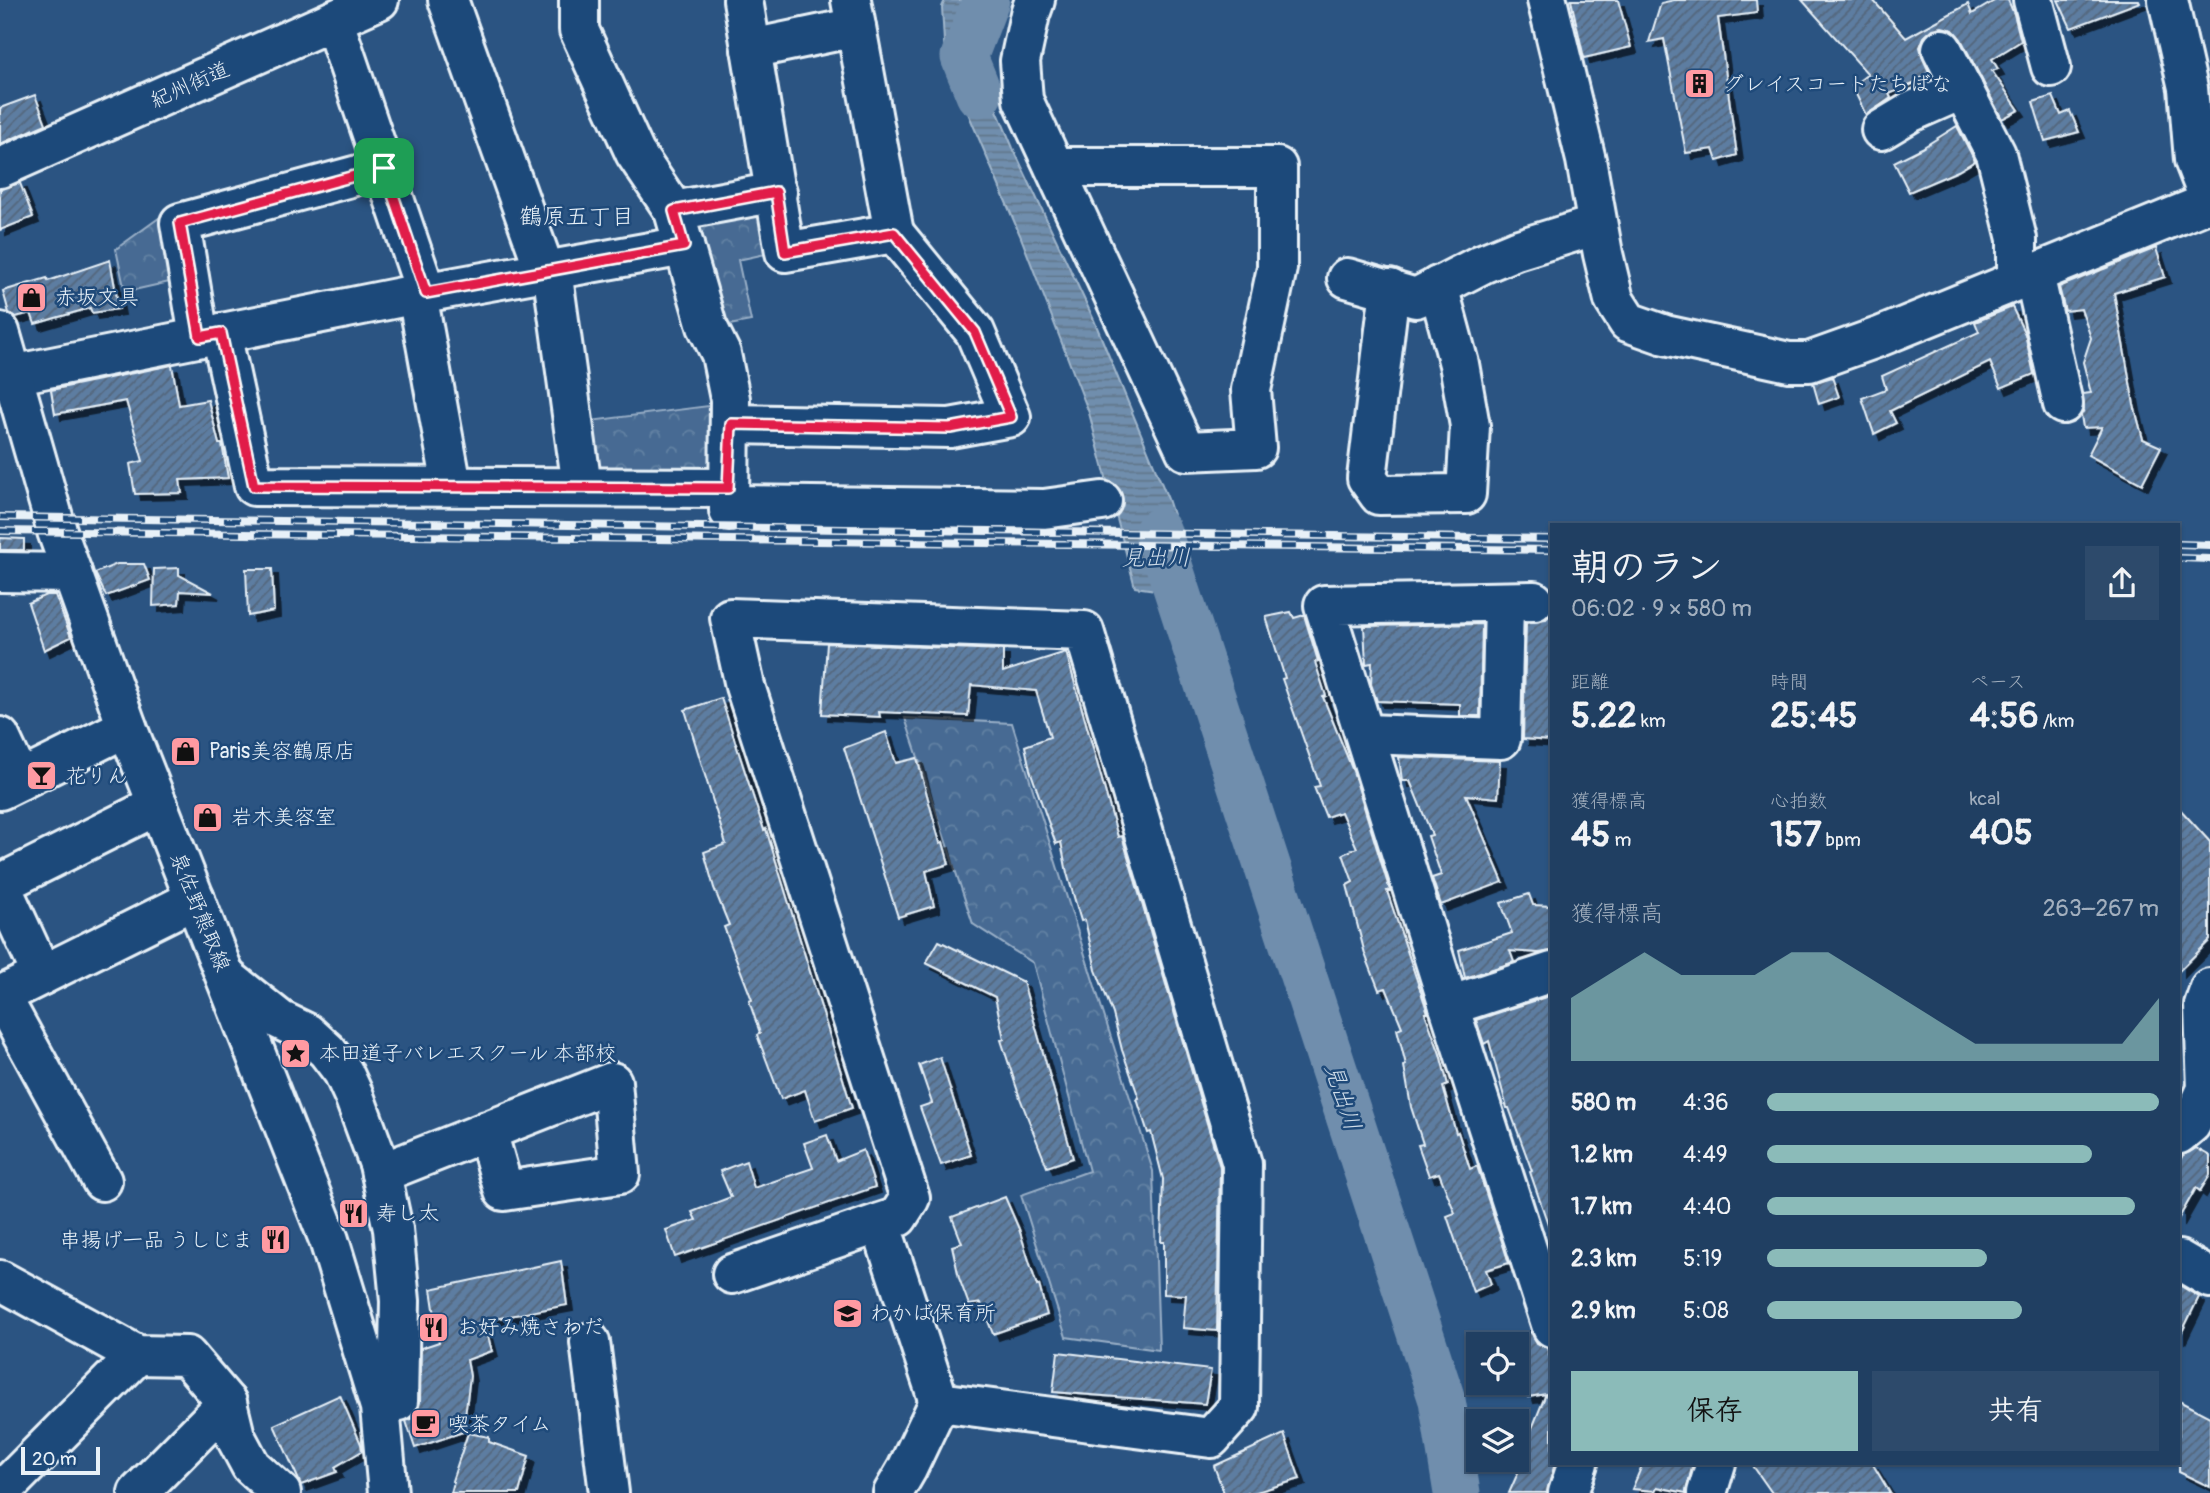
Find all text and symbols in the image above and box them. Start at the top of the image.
street label: 紀州街道 [146,56,234,114]
building icon: グレイスコートたちばな [1683,67,1717,101]
place label: グレイスコートたちばな [1723,71,1952,98]
pin [354,138,414,198]
icon: arrive [365,149,403,187]
district label: 鶴原五丁目 [520,202,635,231]
shop icon: 赤坂文具 [15,280,49,314]
place label: 赤坂文具 [55,284,139,311]
water label: 見出川 [1122,543,1191,572]
text: 朝のラン [1571,544,1723,592]
button: share [2085,546,2159,620]
text: 06:02 · 9 × 580 m [1571,594,1752,623]
text: 距離 [1571,670,1609,694]
text: 時間 [1770,670,1808,694]
text: ペース [1970,670,2026,694]
text: 5.22 [1571,694,1637,738]
text: 25:45 [1770,694,1857,738]
text: 4:56 [1970,694,2039,738]
text: km [1637,709,1666,733]
text: /km [2039,709,2074,733]
shop icon: Paris美容鶴原店 [169,734,203,768]
place label: Paris美容鶴原店 [209,738,355,765]
bar icon: 花りん [25,759,59,793]
place label: 花りん [65,763,128,790]
text: kcal [1970,787,2001,811]
text: 獲得標高 [1571,789,1647,813]
text: 心拍数 [1770,789,1827,813]
shop icon: 岩木美容室 [191,800,225,834]
place label: 岩木美容室 [231,804,336,831]
text: 405 [1970,811,2033,855]
text: 45 [1571,813,1610,857]
text: 157 [1770,813,1822,857]
text: m [1610,828,1631,852]
text: bpm [1822,828,1861,852]
street label: 泉佐野熊取線 [164,849,236,975]
text: 263–267 m [2043,894,2159,923]
text: 獲得標高 [1571,899,1663,928]
place icon: 本田道子バレエスクール 本部校 [279,1036,313,1070]
place label: 本田道子バレエスクール 本部校 [319,1040,616,1067]
water label: 見出川 [1319,1060,1367,1134]
text: 580 m [1571,1088,1636,1117]
text: 4:36 [1683,1088,1729,1117]
text: 1.2 km [1571,1140,1633,1169]
text: 4:49 [1683,1140,1728,1169]
text: 1.7 km [1571,1192,1632,1221]
text: 4:40 [1683,1192,1732,1221]
restaurant icon: 寿し太 [336,1196,370,1230]
place label: 寿し太 [376,1200,439,1227]
restaurant icon: 串揚げ一品 うしじま [259,1223,293,1257]
place label: 串揚げ一品 うしじま [59,1227,253,1254]
text: 2.3 km [1571,1244,1637,1273]
text: 5:19 [1683,1244,1722,1273]
school or university icon: わかば保育所 [830,1296,864,1330]
text: 2.9 km [1571,1296,1636,1325]
text: 5:08 [1683,1296,1729,1325]
place label: わかば保育所 [870,1300,996,1327]
restaurant icon: お好み焼さわだ [417,1310,451,1344]
place label: お好み焼さわだ [457,1314,604,1341]
map controls [1466,1332,1529,1472]
button: locate [1466,1332,1529,1395]
button: 保存 [1571,1371,1858,1451]
button: 共有 [1872,1371,2159,1451]
cafe icon: 喫茶タイム [408,1407,442,1441]
button: layers [1466,1409,1529,1472]
place label: 喫茶タイム [448,1411,551,1438]
scale bar [21,1444,100,1476]
text: 20 m [32,1447,77,1471]

